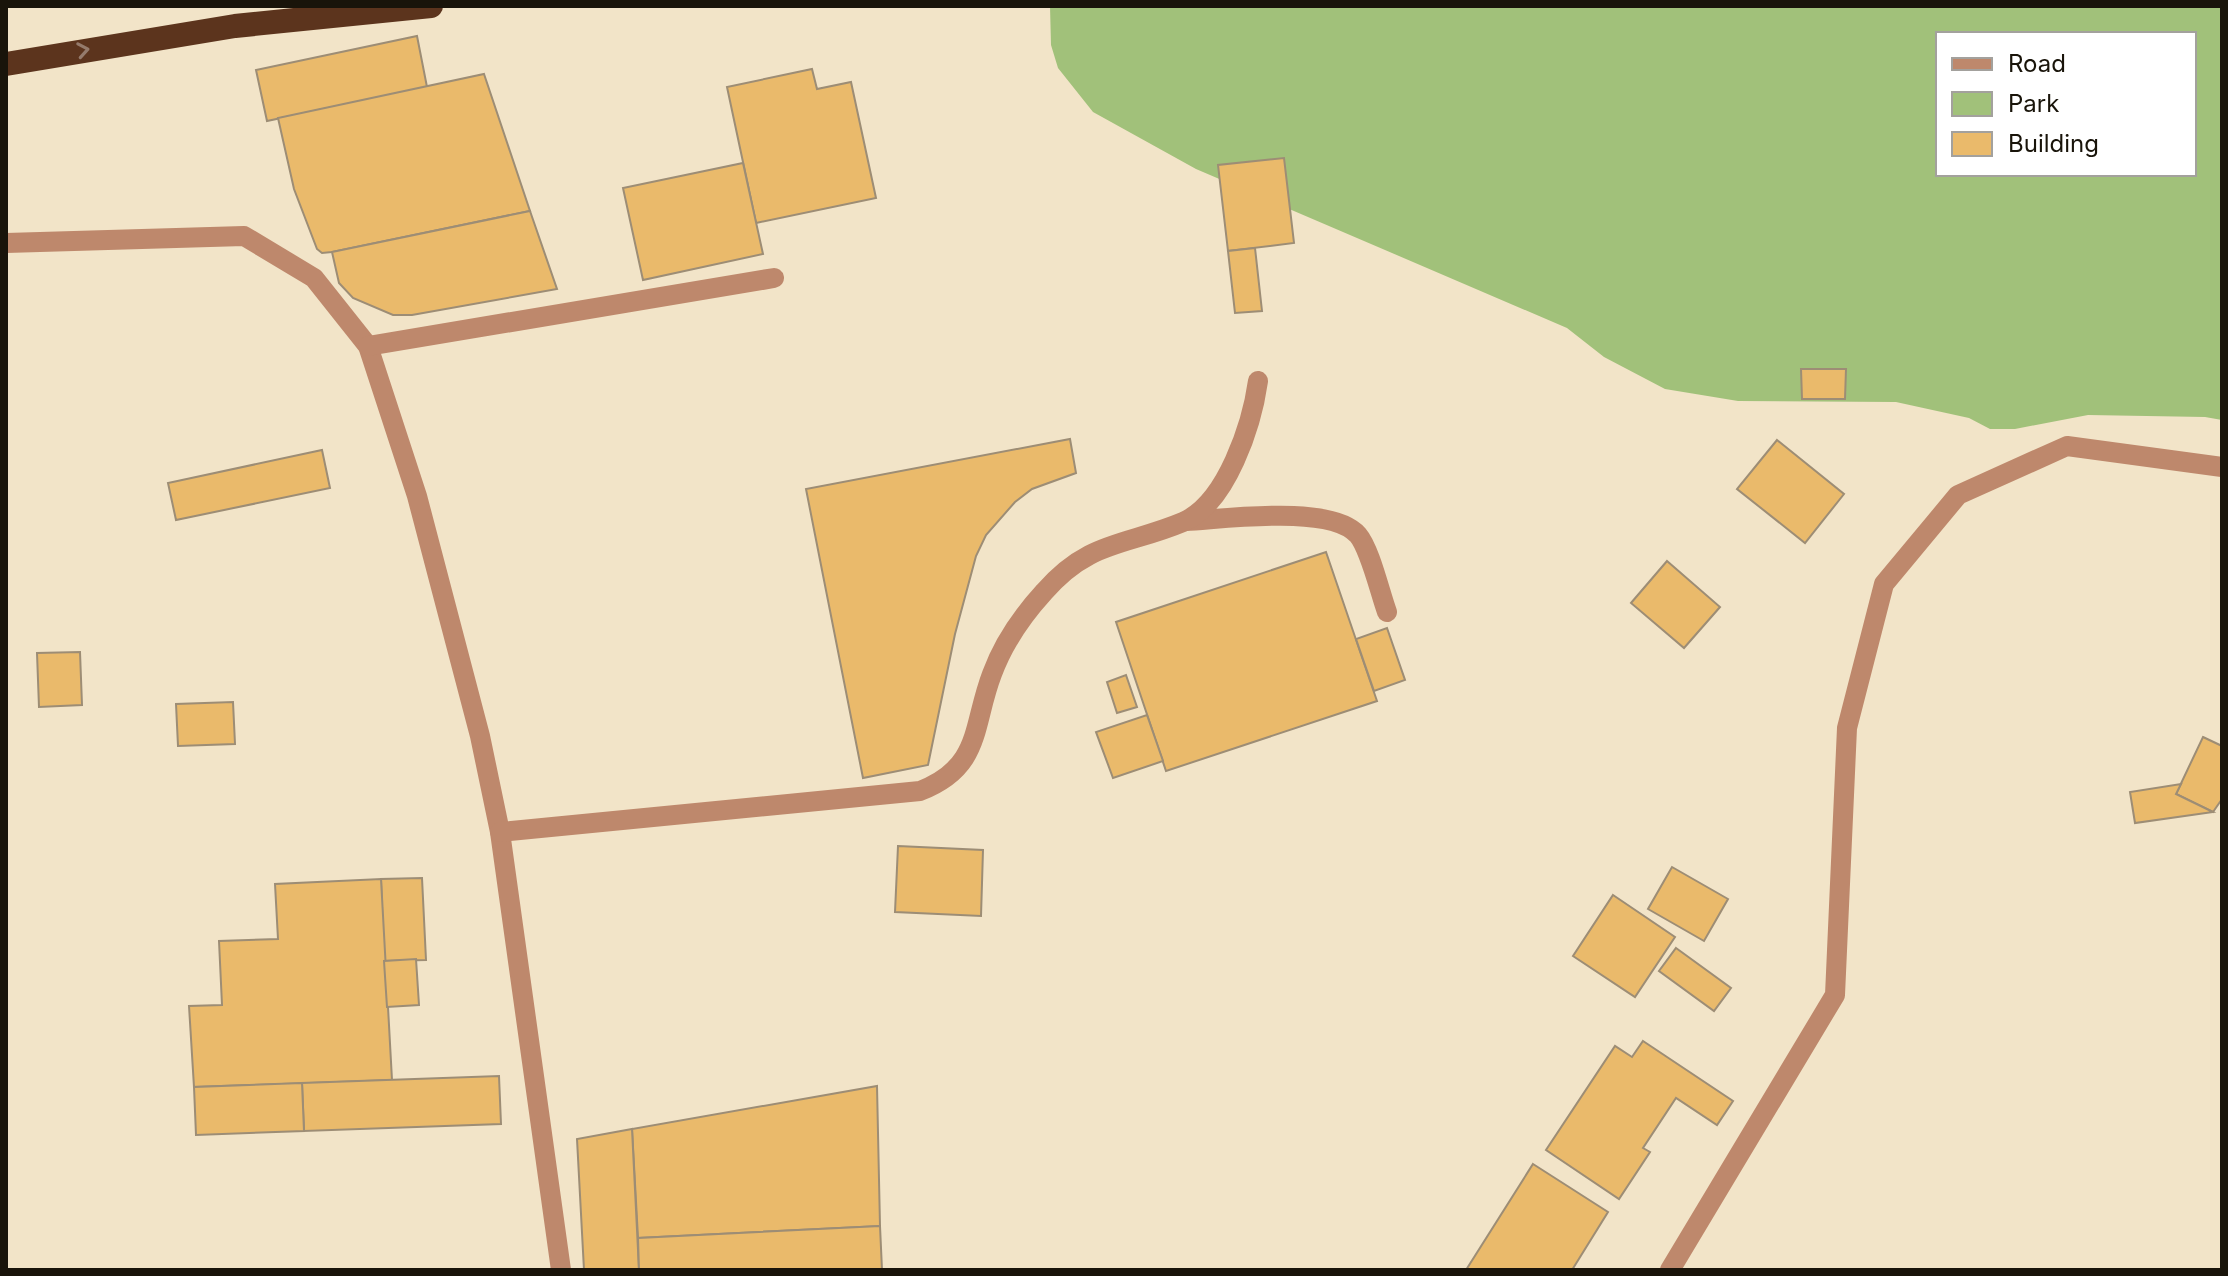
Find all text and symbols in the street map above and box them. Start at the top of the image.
legend [1936,32,2196,176]
one-way arrow [76,42,90,59]
text: Road [2008,49,2066,78]
text: Park [2008,89,2059,118]
text: Building [2008,129,2099,158]

